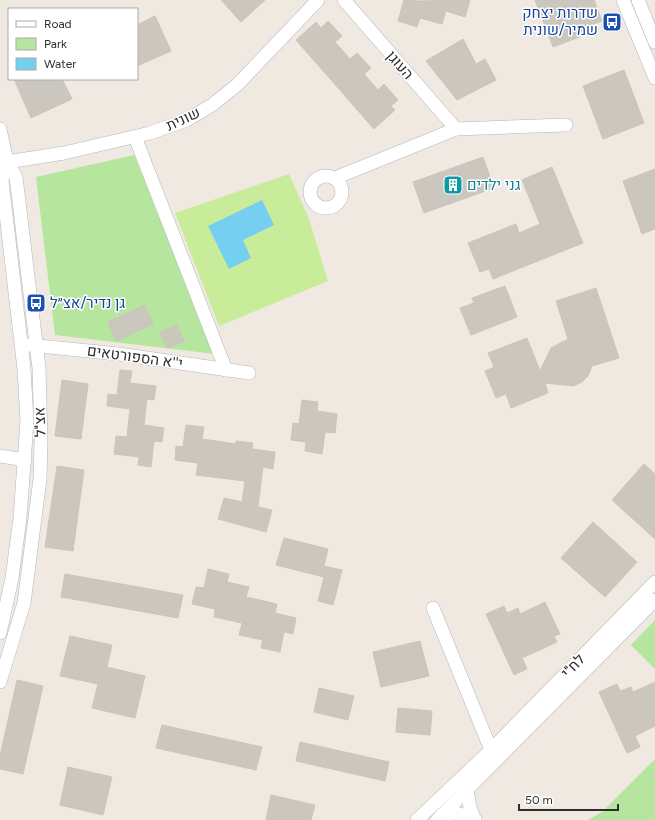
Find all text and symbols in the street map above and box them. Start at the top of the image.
place label: שדרות יצחק שמיר/שונית [522,4,598,39]
legend [8,8,138,80]
bus stop icon: שדרות יצחק שמיר/שונית [601,11,623,33]
text: Road [44,17,72,31]
text: Park [44,37,67,51]
street label: העוגן [383,47,417,83]
text: Water [44,57,76,71]
street label: שונית [163,103,203,135]
building icon: גני ילדים [442,174,464,196]
place label: גני ילדים [467,176,521,194]
bus stop icon: גן נדיר/אצ״ל [25,292,47,314]
place label: גן נדיר/אצ״ל [50,294,125,312]
street label: י''א הספורטאים [86,341,184,373]
street label: אצ"ל [30,407,50,437]
street label: לח"י [557,650,589,682]
scale bar [519,786,618,812]
text: 50 m [525,793,553,807]

